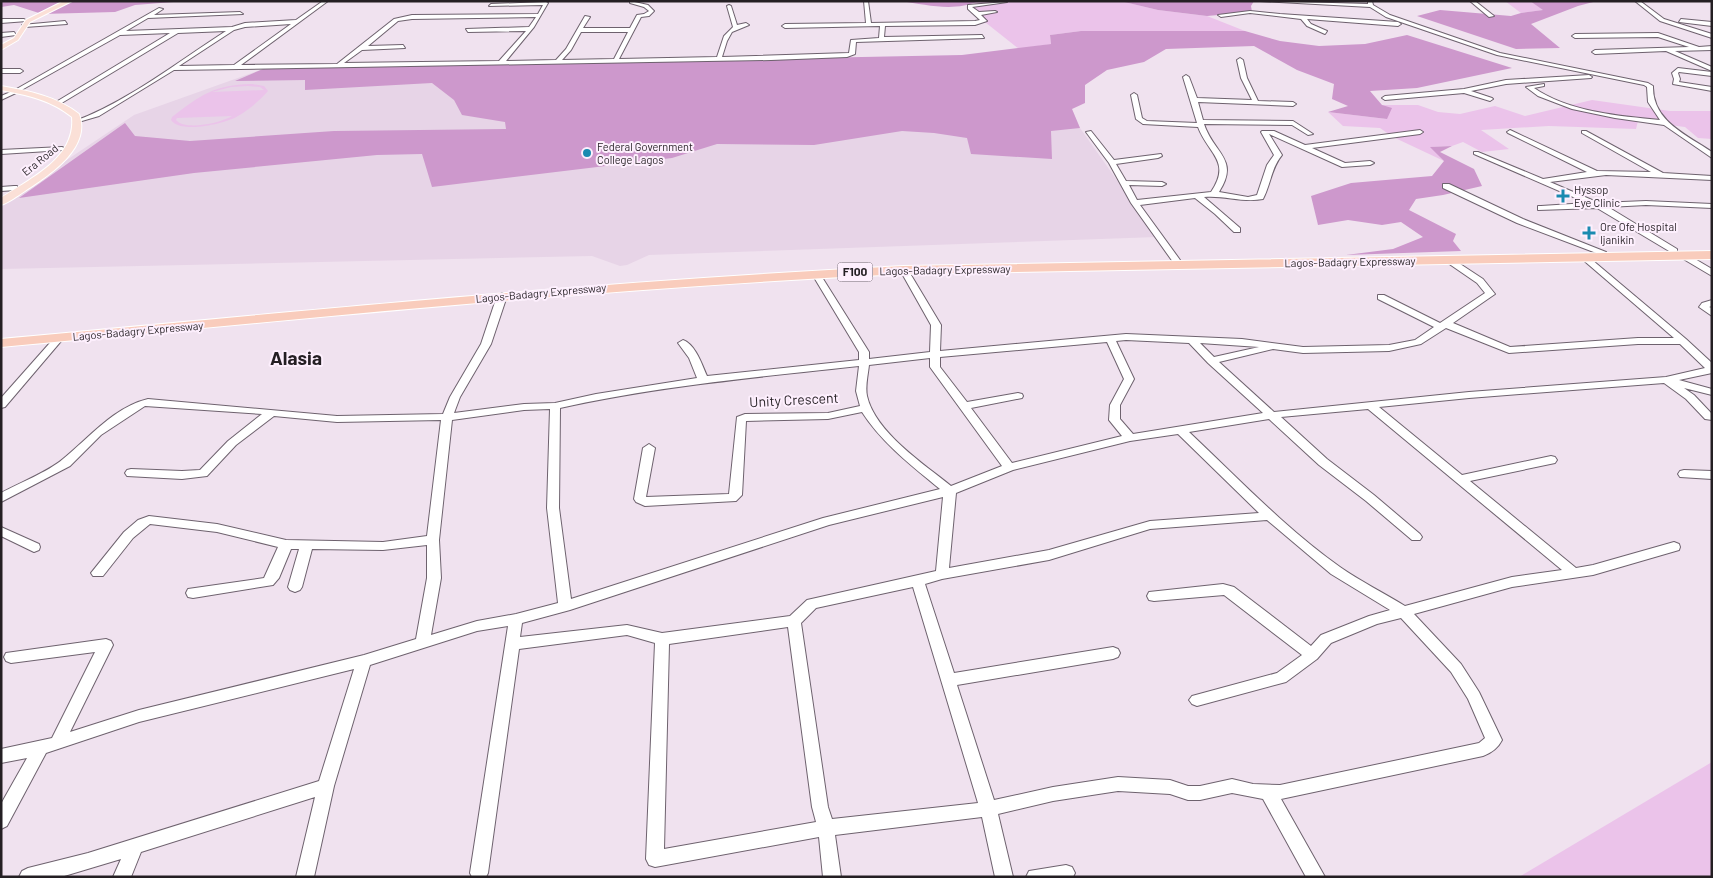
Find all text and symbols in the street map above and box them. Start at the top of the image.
place label: Federal Government College Lagos [597,140,693,166]
street label: Era Road [19,141,60,178]
marker: Federal Government College Lagos [581,147,593,159]
place label: Hyssop Eye Clinic [1574,183,1620,209]
marker: Hyssop Eye Clinic [1556,189,1570,203]
place label: Ore Ofe Hospital Ijanikin [1600,220,1677,246]
marker: Ore Ofe Hospital Ijanikin [1582,226,1596,240]
street label: Lagos-Badagry Expressway [1284,254,1416,269]
road number: F100 [838,262,872,282]
street label: Lagos-Badagry Expressway [879,262,1011,277]
street label: Lagos-Badagry Expressway [475,280,607,305]
street label: Lagos-Badagry Expressway [72,318,204,343]
district label: Alasia [270,346,322,369]
street label: Unity Crescent [749,389,839,410]

